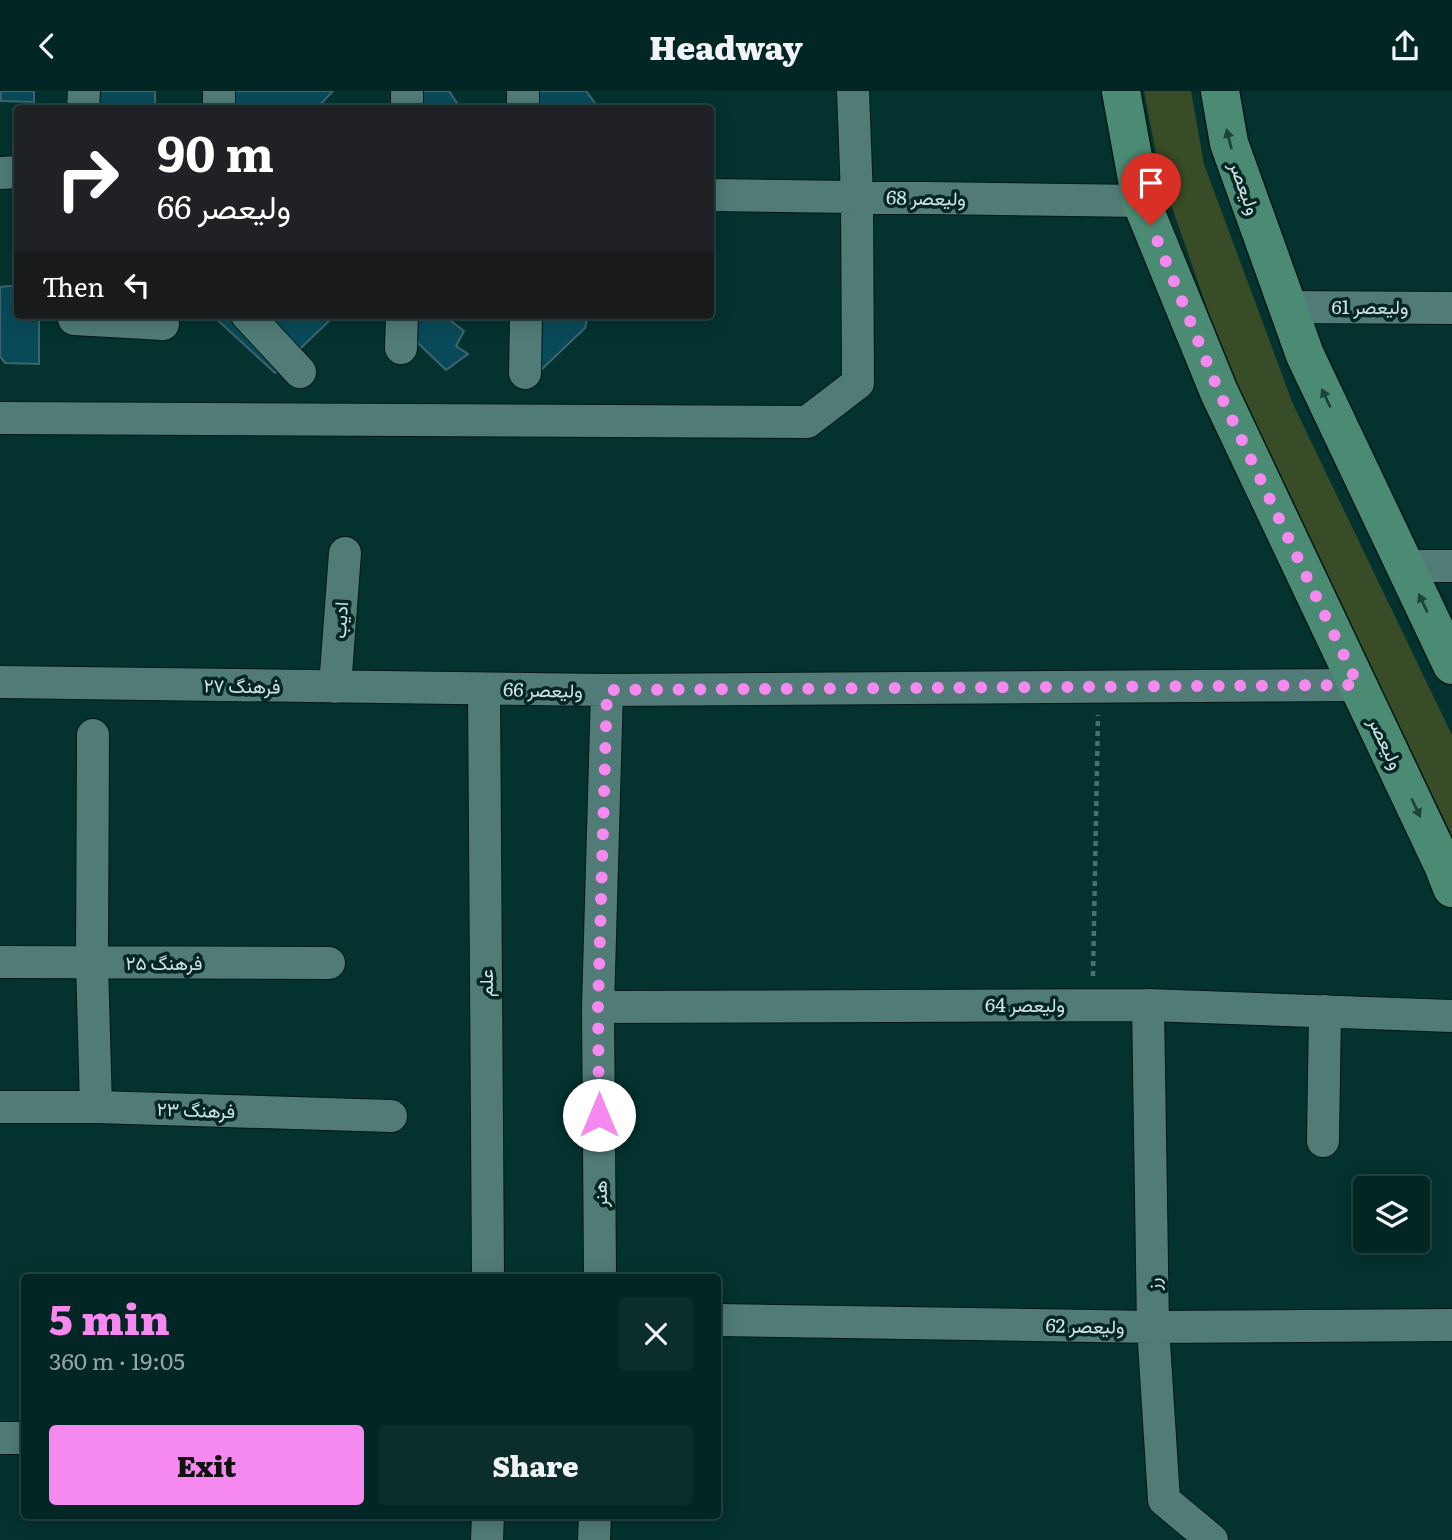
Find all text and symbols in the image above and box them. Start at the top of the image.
text: Headway [649,22,803,70]
icon: back [28,27,66,65]
icon: share [1386,27,1424,65]
text: 90 m [157,114,274,187]
one-way arrow [1223,128,1234,150]
icon: right [42,133,133,224]
pin [1121,153,1181,225]
street label: ولیعصر [1223,156,1269,218]
icon: arrive [1132,164,1170,202]
text: ولیعصر 66 [157,181,291,229]
street label: ولیعصر 68 [886,182,966,212]
text: Then [42,266,104,305]
icon: left [118,266,156,304]
street label: ولیعصر 61 [1331,292,1409,320]
one-way arrow [1320,388,1331,408]
one-way arrow [1417,593,1429,613]
street label: ادیب [324,600,354,639]
street label: فرهنگ ۲۷ [203,670,281,700]
street label: ولیعصر 66 [503,674,583,704]
street label: ولیعصر [1362,711,1411,774]
one-way arrow [1411,798,1422,818]
street label: فرهنگ ۲۵ [126,948,203,976]
street label: علم [471,969,499,997]
street label: ولیعصر 64 [985,990,1065,1018]
position arrow [562,1078,636,1152]
street label: فرهنگ ۲۳ [156,1094,236,1124]
map controls [1353,1176,1430,1253]
button: layers [1353,1176,1430,1253]
street label: هنر [585,1180,613,1209]
street label: رز [1138,1277,1166,1292]
text: 5 min [49,1286,170,1348]
button: close [619,1297,693,1371]
street label: ولیعصر 62 [1045,1310,1125,1340]
text: 360 m · 19:05 [49,1343,185,1377]
button: Exit [49,1425,364,1505]
button: Share [378,1425,693,1505]

